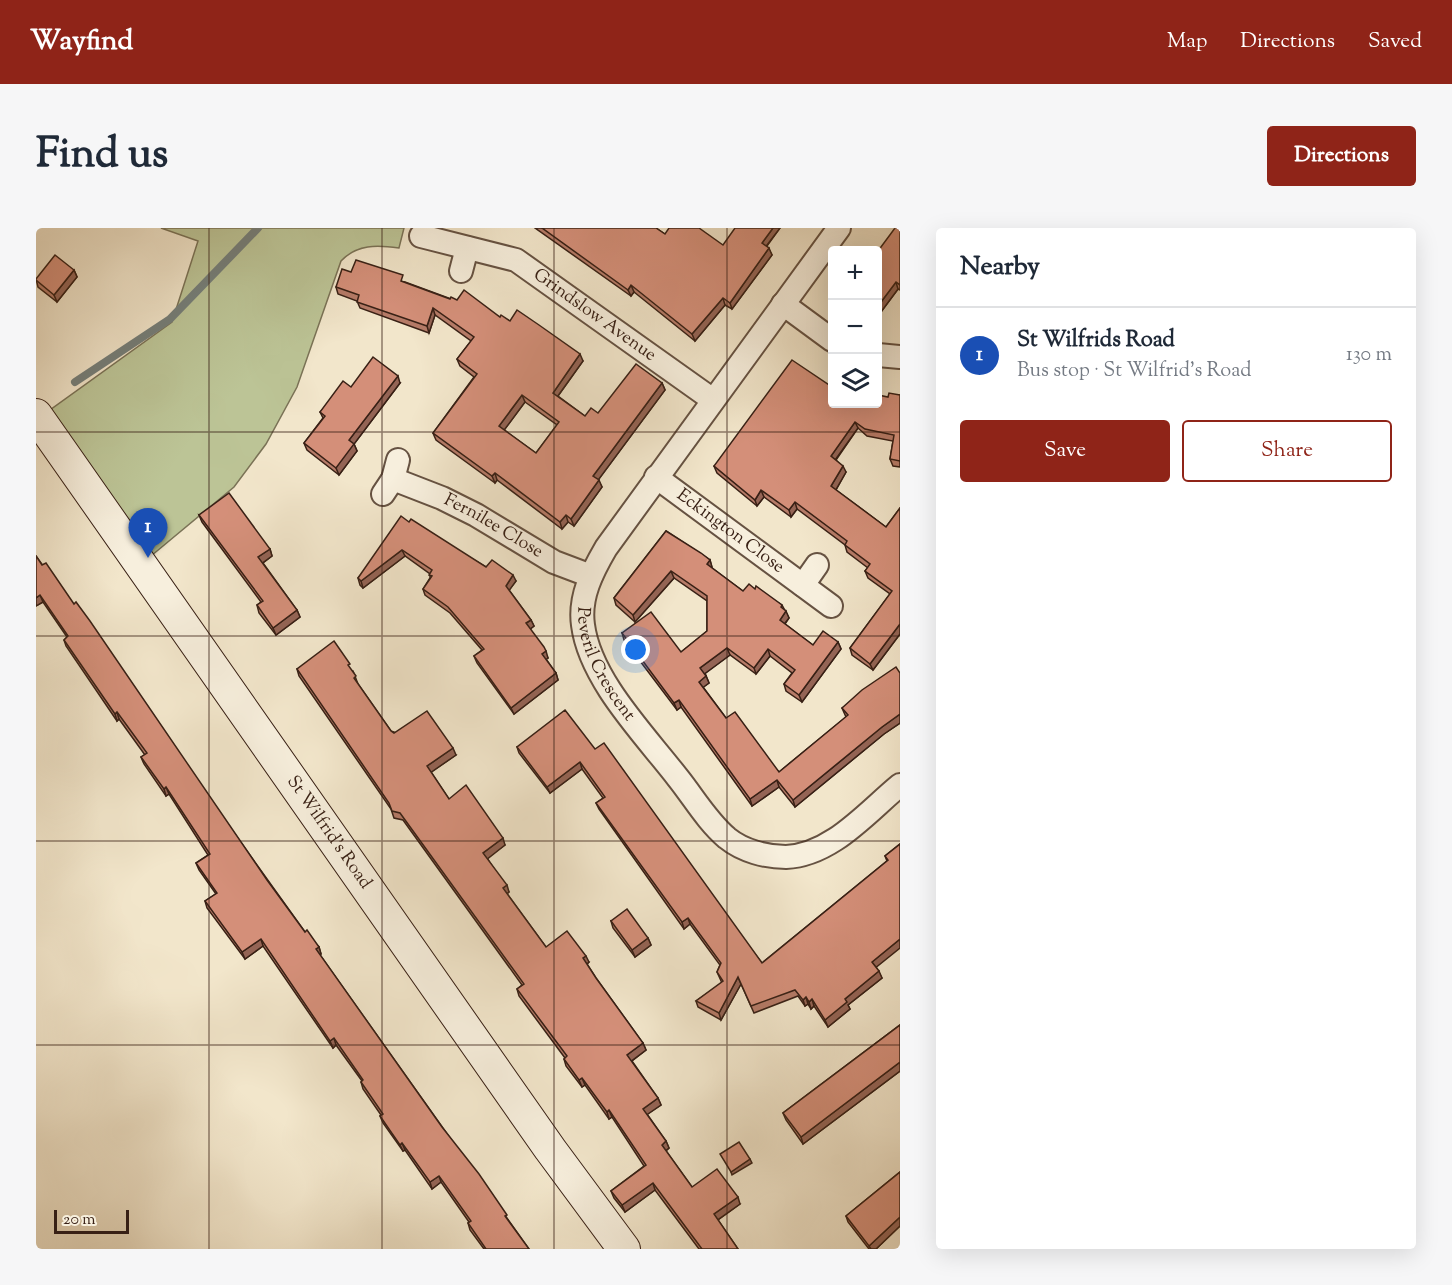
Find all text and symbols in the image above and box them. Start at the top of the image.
text: Wayfind [30,22,133,62]
text: Map [1167,27,1207,57]
text: Directions [1240,27,1335,57]
text: Saved [1368,27,1422,57]
text: Find us [36,126,168,186]
button: Directions [1267,126,1416,186]
map controls [828,246,882,408]
button: + [828,246,882,300]
text: Nearby [960,249,1040,286]
street label: Grindslow Avenue [527,263,661,369]
button: − [828,300,882,354]
text: St Wilfrids Road [1017,325,1175,357]
text: 1 [976,341,983,370]
text: 130 m [1346,341,1392,370]
button: layers [828,354,882,408]
text: Bus stop · St Wilfrid's Road [1017,357,1252,386]
button: Save [960,420,1170,482]
button: Share [1182,420,1392,482]
street label: Eckington Close [671,483,789,580]
street label: Fernilee Close [439,488,548,565]
pin: 1 [128,508,168,558]
street label: Peveril Crescent [569,606,641,727]
your location [621,635,650,664]
street label: St Wilfrid's Road [280,771,377,895]
scale bar [54,1207,129,1234]
text: 20 m [63,1209,96,1232]

